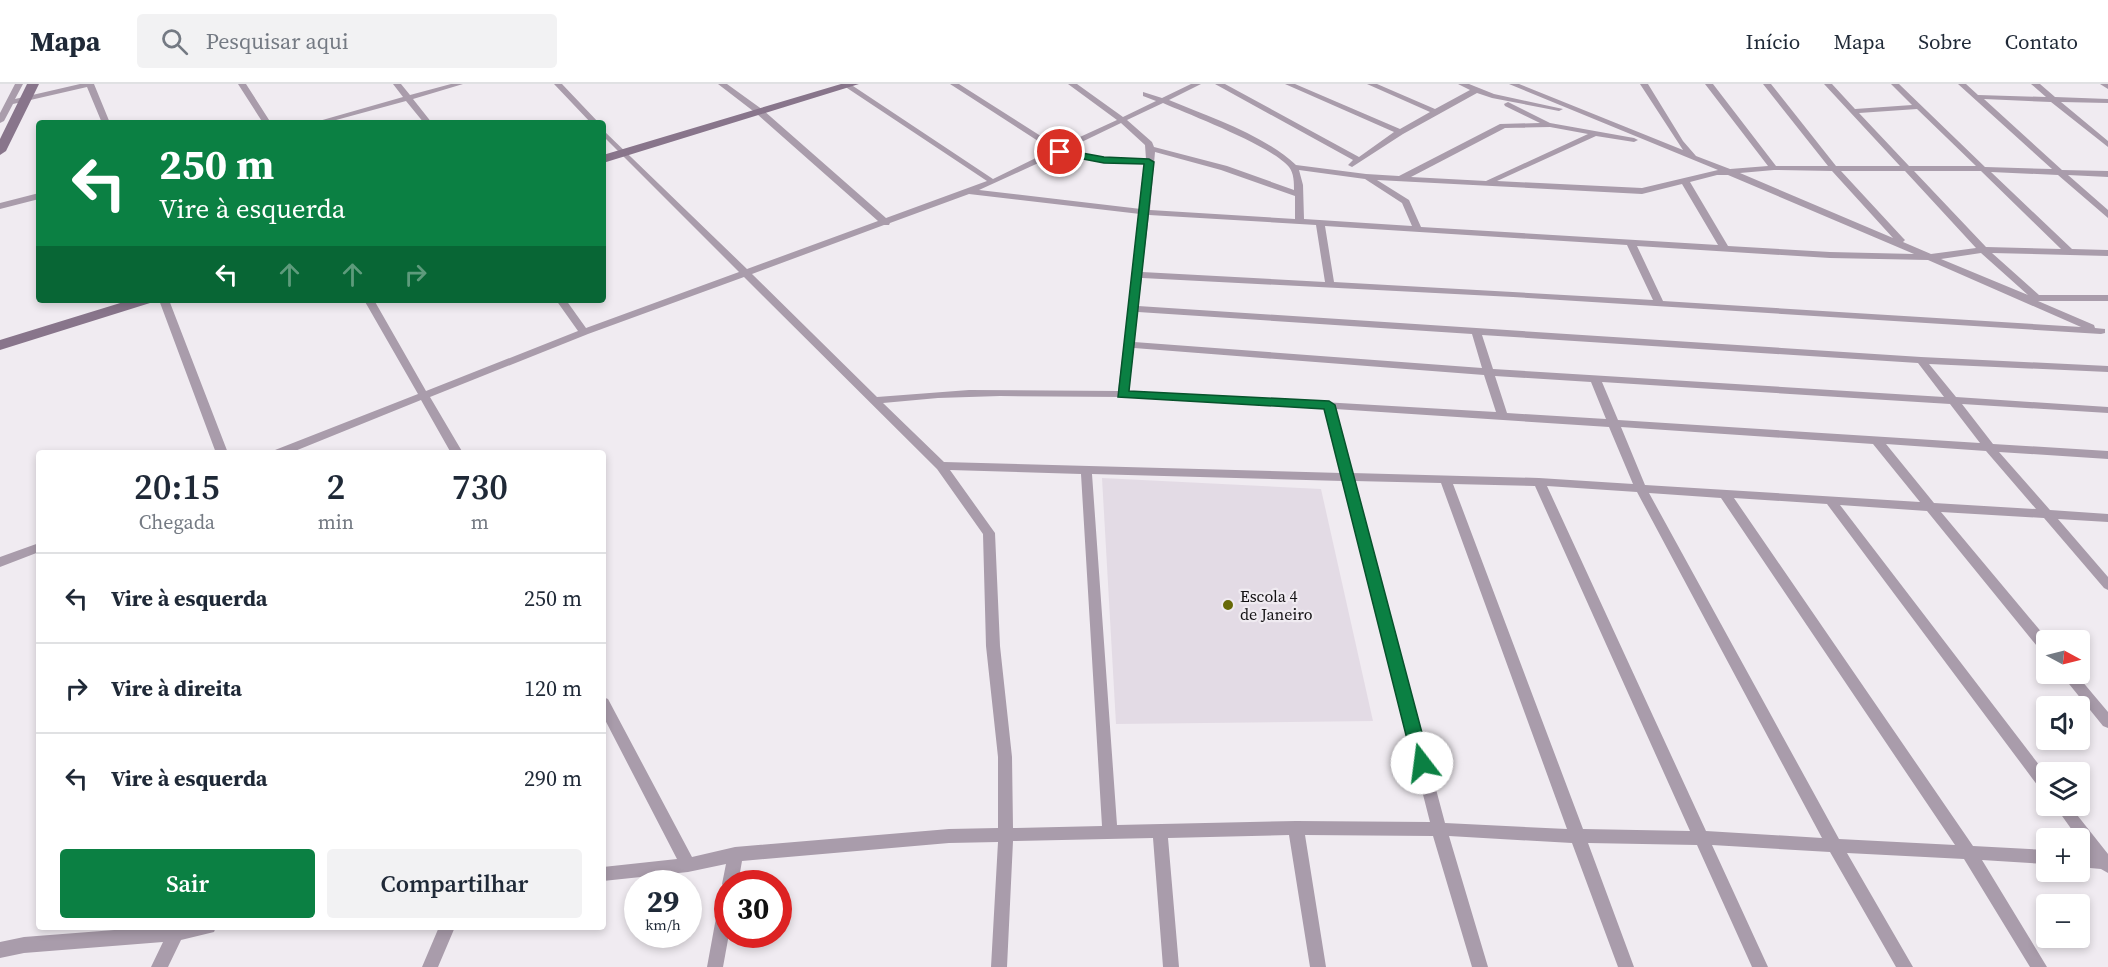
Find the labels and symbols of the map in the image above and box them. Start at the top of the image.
pin [1034,126,1085,177]
place label: Escola 4 de Janeiro [1240,585,1313,625]
marker: Escola 4 de Janeiro [1221,598,1235,612]
north arrow [2036,630,2090,684]
position arrow [1390,731,1454,795]
speed limit sign: 30 [714,870,792,948]

